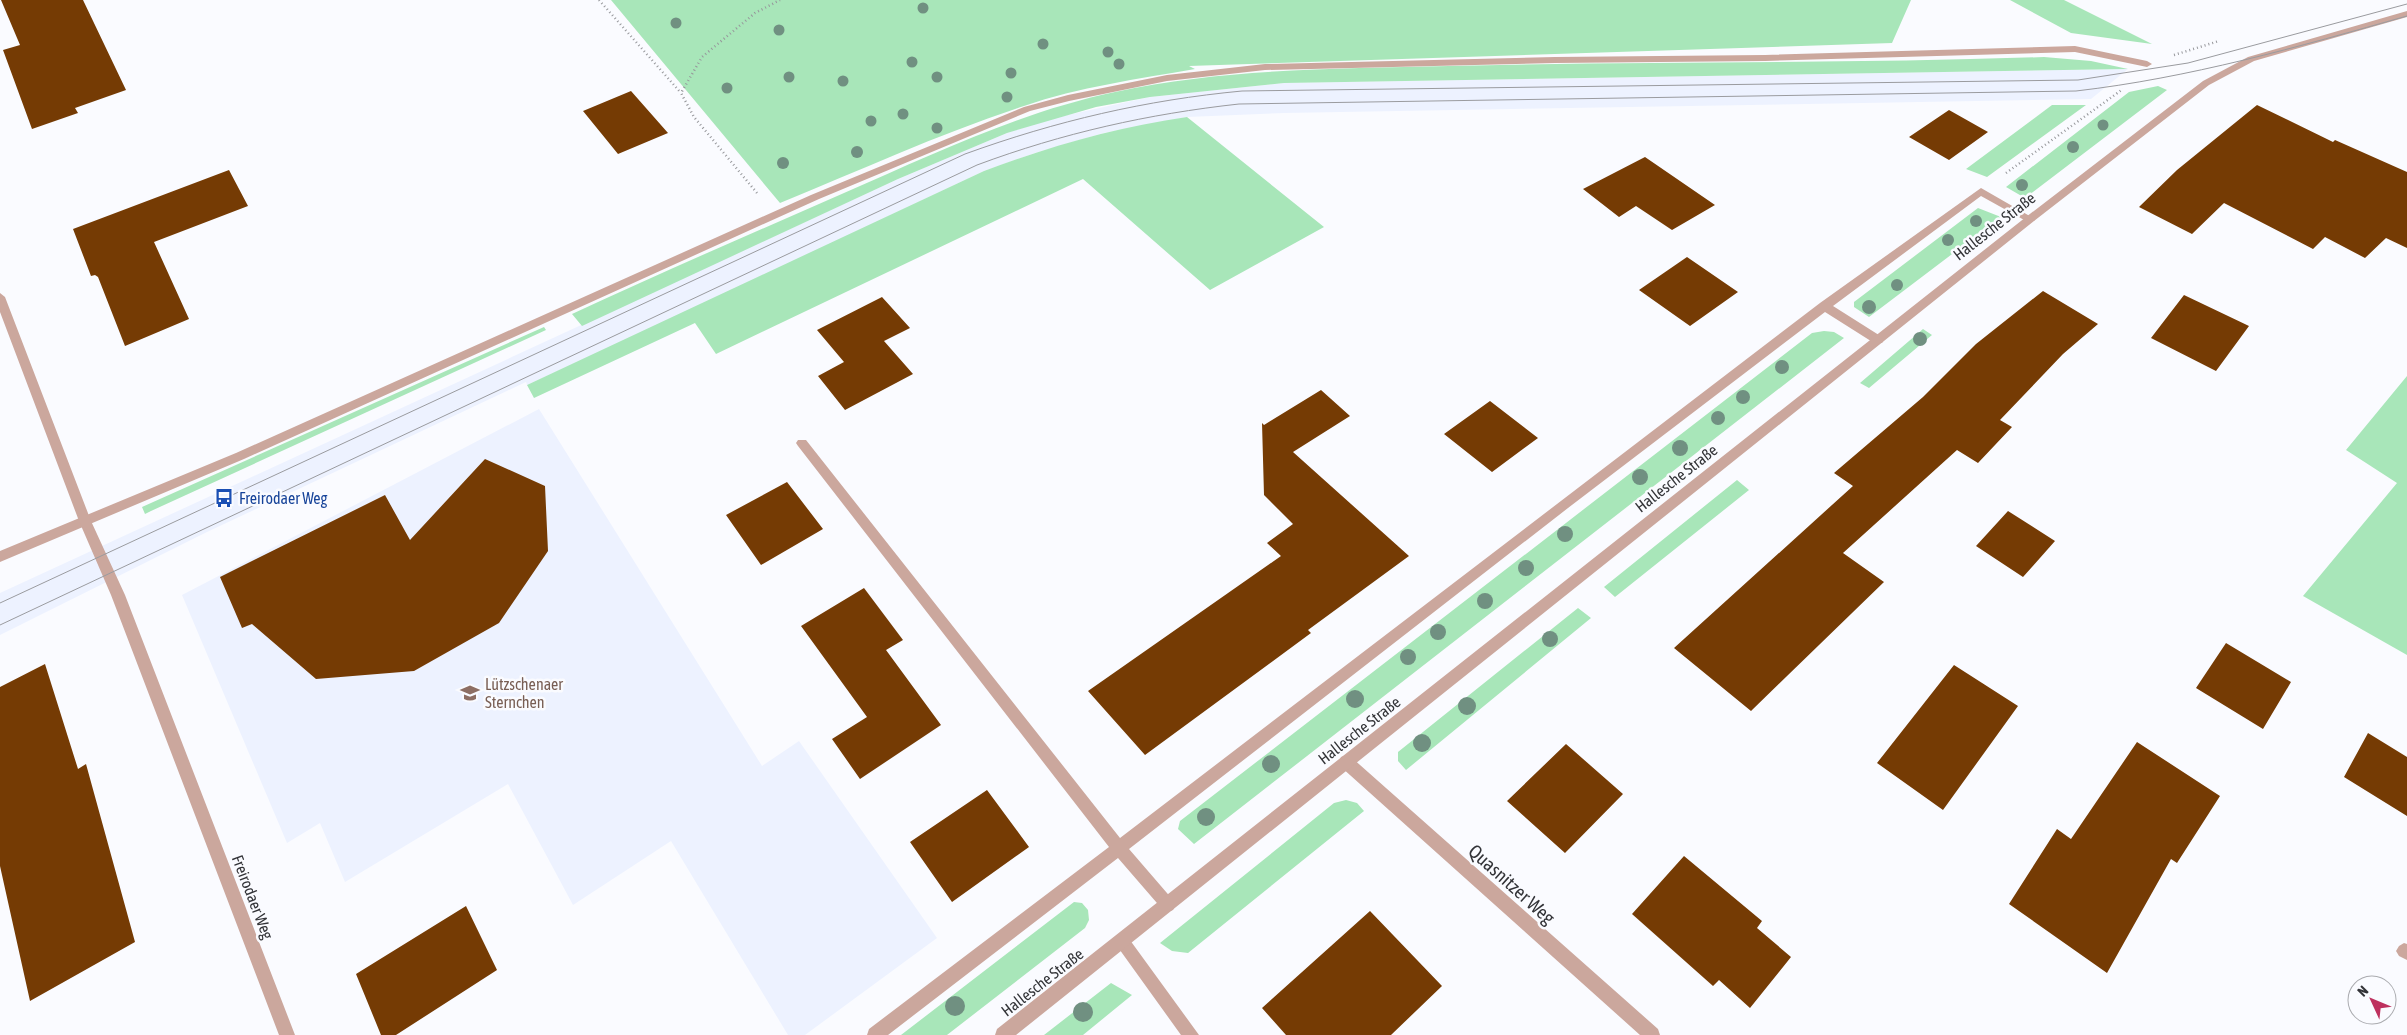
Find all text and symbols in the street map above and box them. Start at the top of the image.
street label: Hallesche Straße [1949,188,2039,264]
street label: Hallesche Straße [1631,440,1721,516]
bus stop icon: Freirodaer Weg [213,487,235,509]
place label: Freirodaer Weg [239,489,328,508]
place label: Lützschenaer Sternchen [485,675,563,711]
school or university icon: Lützschenaer Sternchen [459,682,481,704]
street label: Hallesche Straße [1314,692,1404,768]
street label: Quasnitzer Weg [1464,840,1560,929]
street label: Freirodaer Weg [228,852,277,942]
street label: Hallesche Straße [997,944,1087,1020]
north arrow [2347,975,2397,1025]
text: N [2354,982,2371,999]

